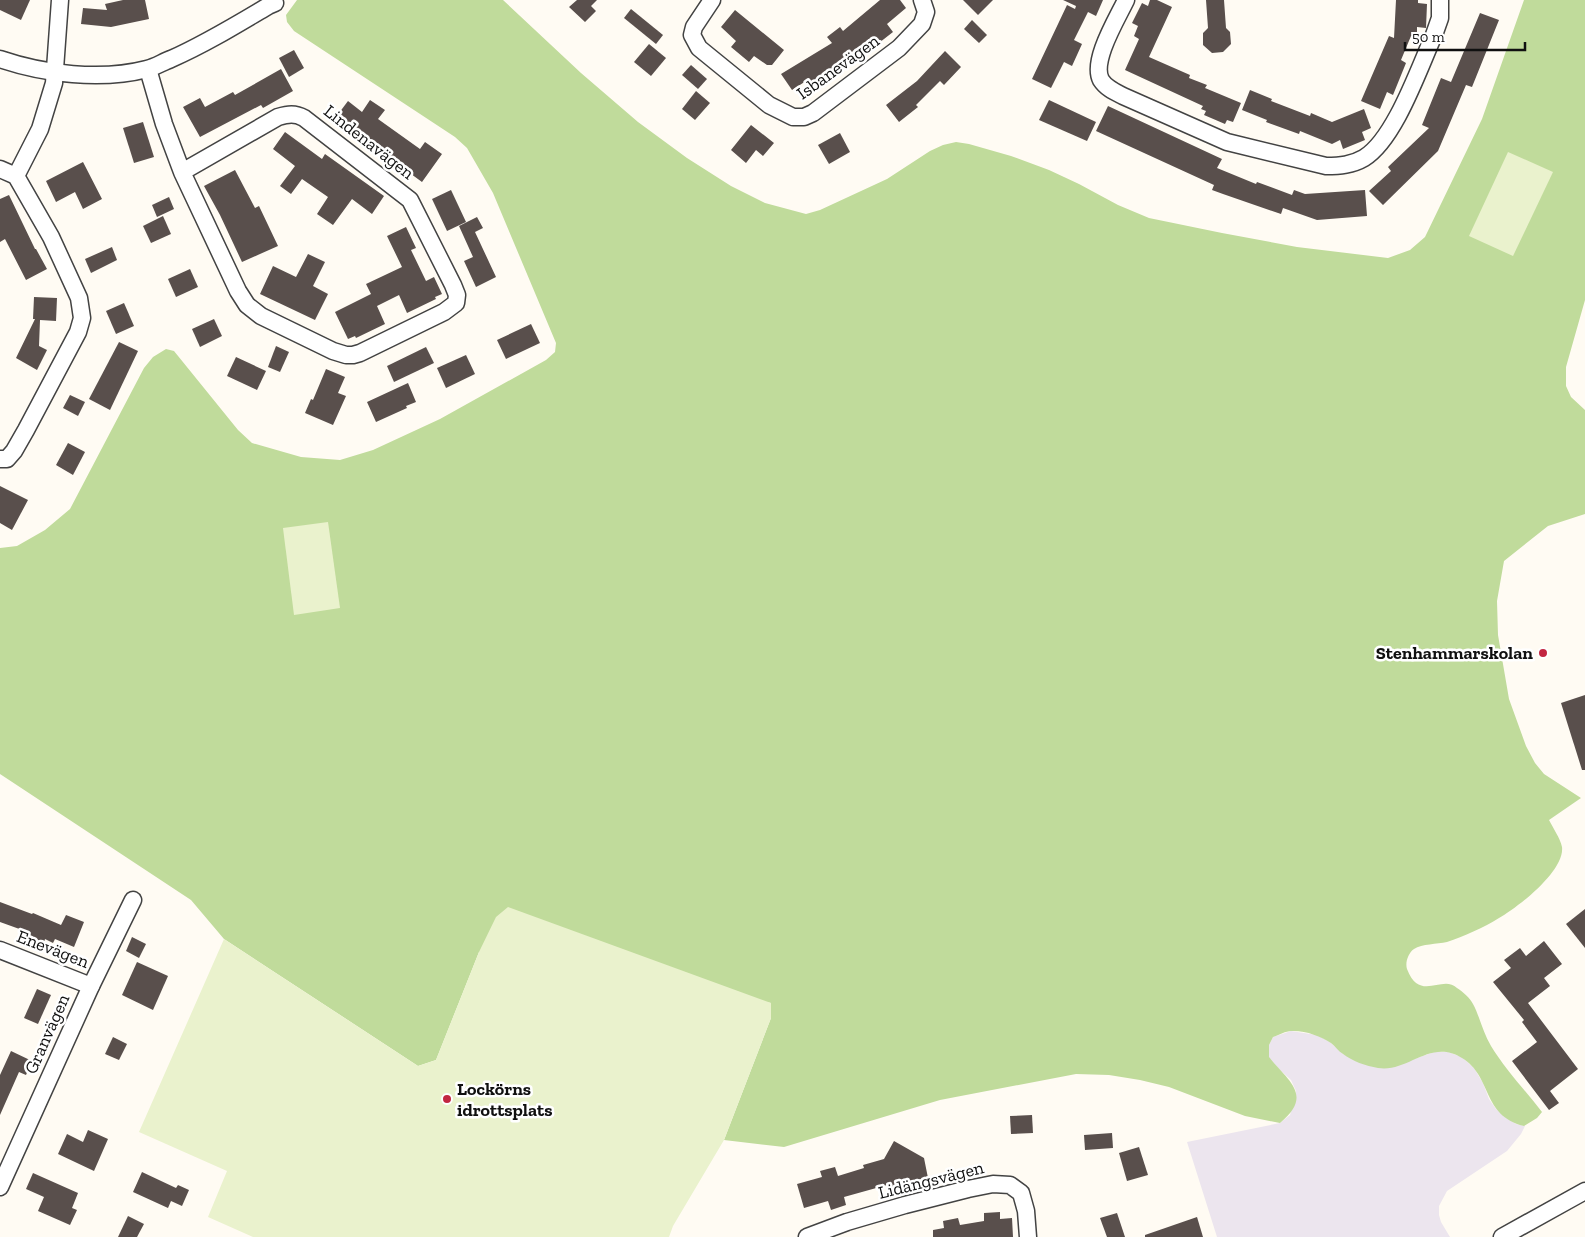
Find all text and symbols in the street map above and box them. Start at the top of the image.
scale bar [1405,20,1525,52]
text: 50 m [1412,28,1445,46]
street label: Isbanevägen [792,29,884,104]
street label: Lindenavägen [319,100,419,185]
place label: Stenhammarskolan [1376,642,1533,664]
marker: Stenhammarskolan [1537,647,1549,659]
street label: Enevägen [14,925,93,973]
street label: Granvägen [20,990,75,1077]
place label: Lockörns idrottsplats [457,1078,553,1121]
marker: Lockörns idrottsplats [441,1093,453,1105]
street label: Lidängsvägen [876,1156,987,1204]

